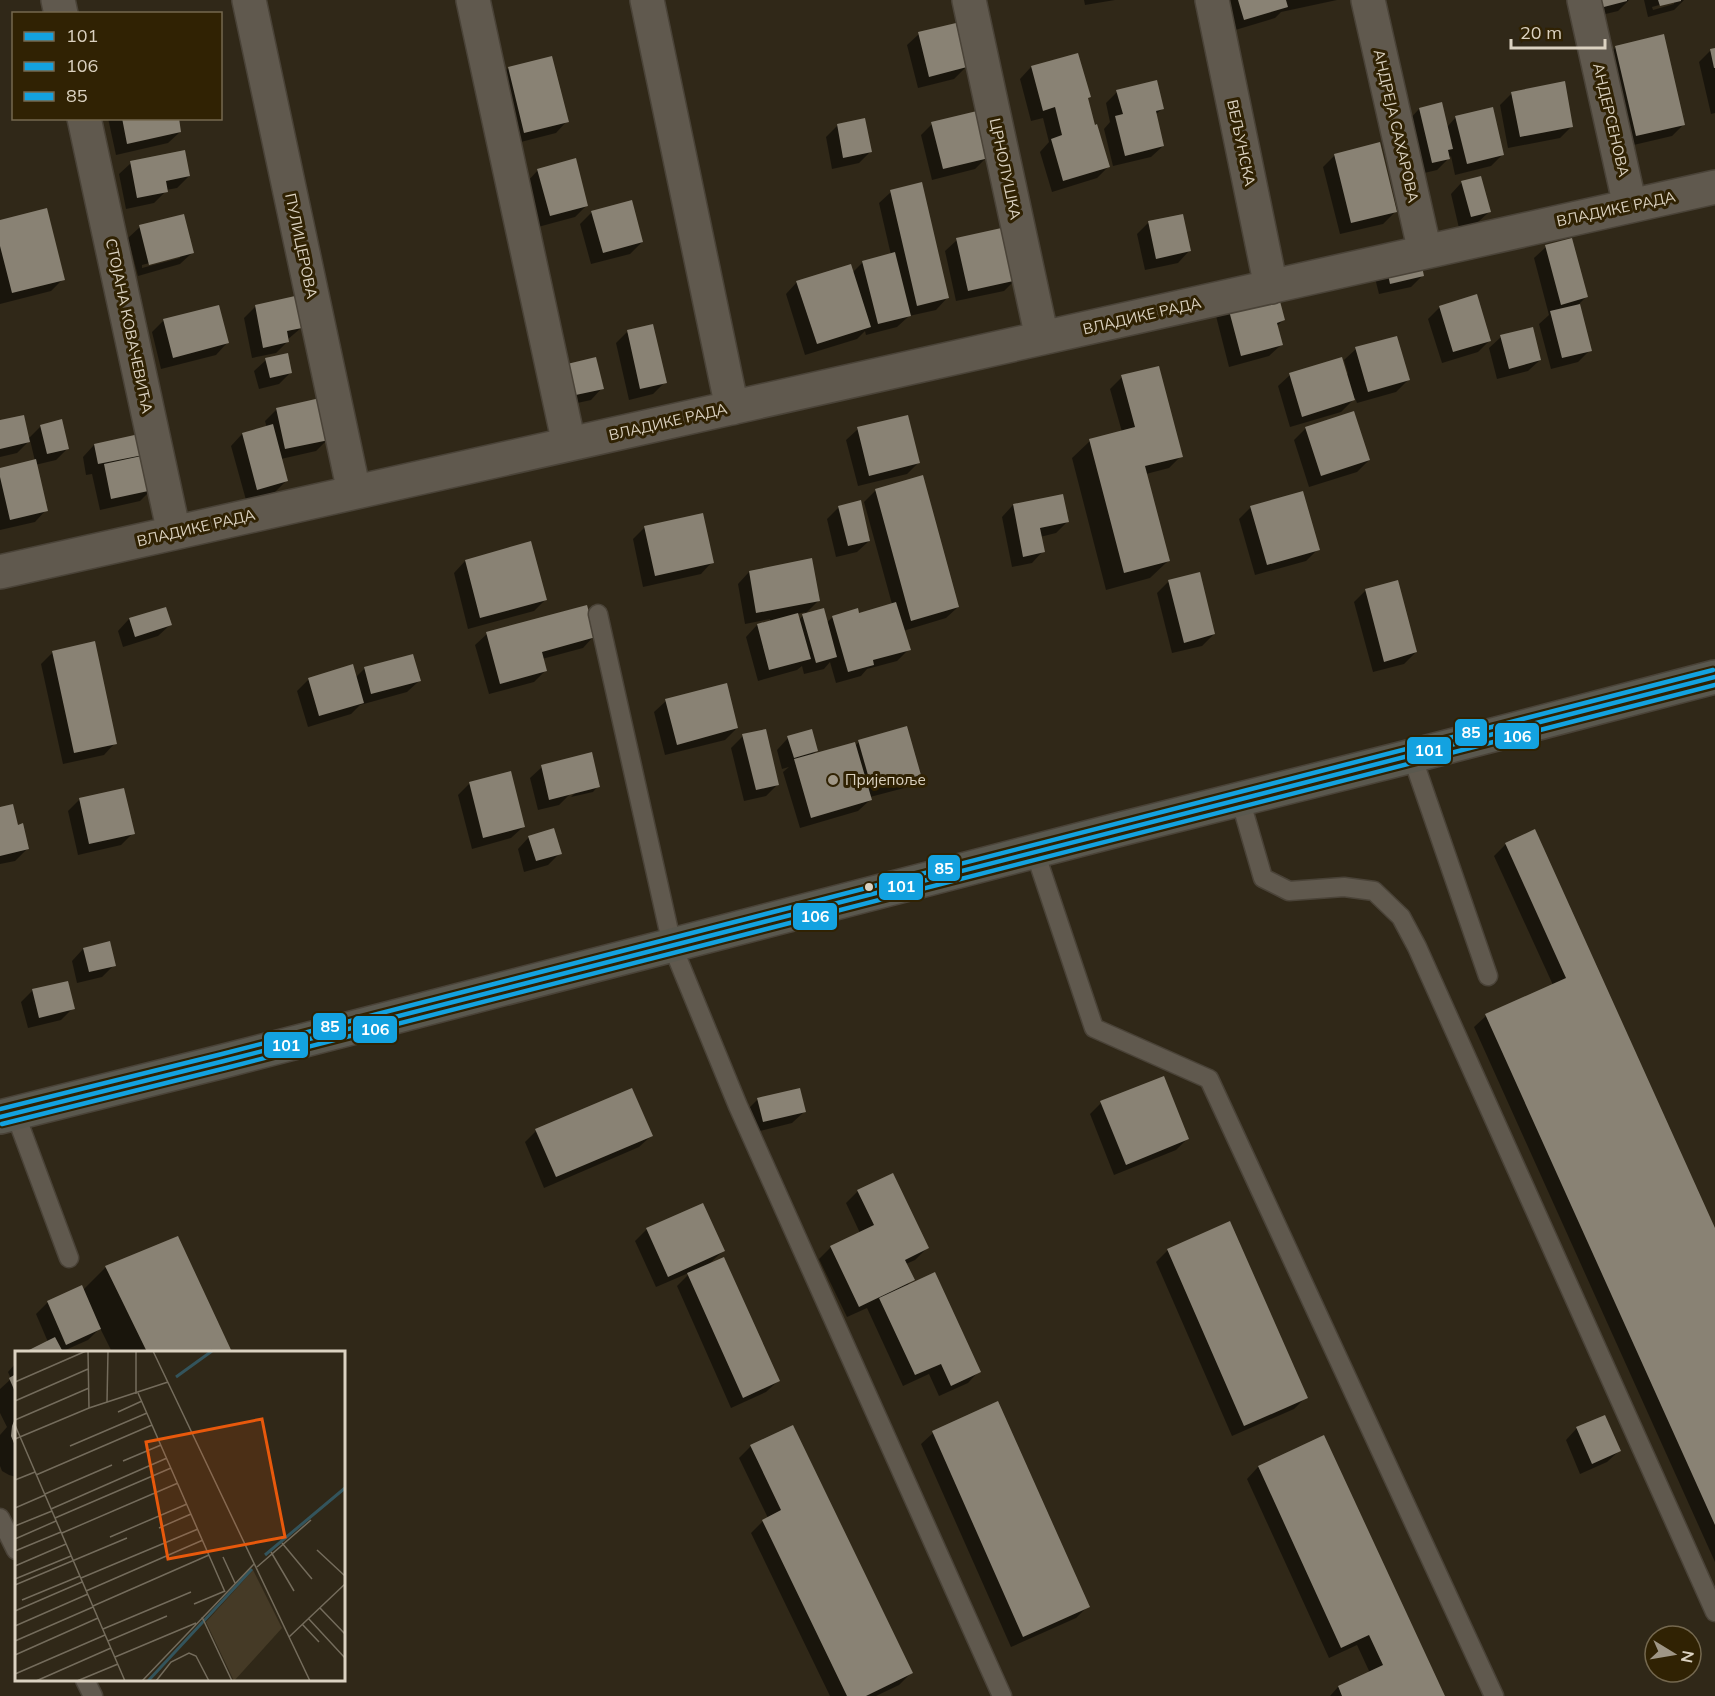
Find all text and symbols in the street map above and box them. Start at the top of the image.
legend [12,12,222,120]
scale bar [1511,12,1606,50]
text: 20 m [1520,21,1562,44]
text: 101 [66,24,98,47]
street label: АНДРЕЈА САХАРОВА [1370,47,1423,204]
text: 106 [66,54,98,77]
street label: АНДЕРСЕНОВА [1589,61,1634,179]
text: 85 [66,84,88,107]
street label: ВЕЉУНСКА [1223,98,1260,188]
street label: ЦРНОЛУШКА [985,116,1026,221]
street label: ВЛАДИКЕ РАДА [1555,187,1677,230]
street label: ПУЛИЦЕРОВА [281,191,322,300]
street label: СТОЈАНА КОВАЧЕВИЋА [102,237,157,415]
street label: ВЛАДИКЕ РАДА [1081,293,1203,338]
street label: ВЛАДИКЕ РАДА [607,399,729,444]
street label: ВЛАДИКЕ РАДА [135,505,257,550]
line badge: 85 [1454,718,1488,747]
text: 85 [1461,722,1481,742]
line badge: 106 [1494,722,1540,750]
text: 106 [1503,726,1532,746]
line badge: 101 [1406,736,1452,765]
text: 101 [1415,740,1443,760]
place label: Пријепоље [845,770,926,789]
marker: Пријепоље [826,773,840,787]
line badge: 85 [927,854,961,882]
text: 85 [934,858,954,878]
line badge: 101 [878,872,924,901]
text: 101 [887,876,915,896]
unlabelled marker [863,881,875,893]
line badge: 106 [792,902,838,931]
text: 106 [801,906,830,926]
line badge: 85 [312,1012,347,1041]
line badge: 106 [352,1015,398,1044]
text: 85 [320,1016,340,1036]
text: 106 [361,1019,390,1039]
line badge: 101 [263,1031,309,1059]
text: 101 [272,1035,300,1055]
inset map [15,1351,345,1681]
north arrow [1643,1624,1703,1684]
text: N [1677,1649,1699,1665]

